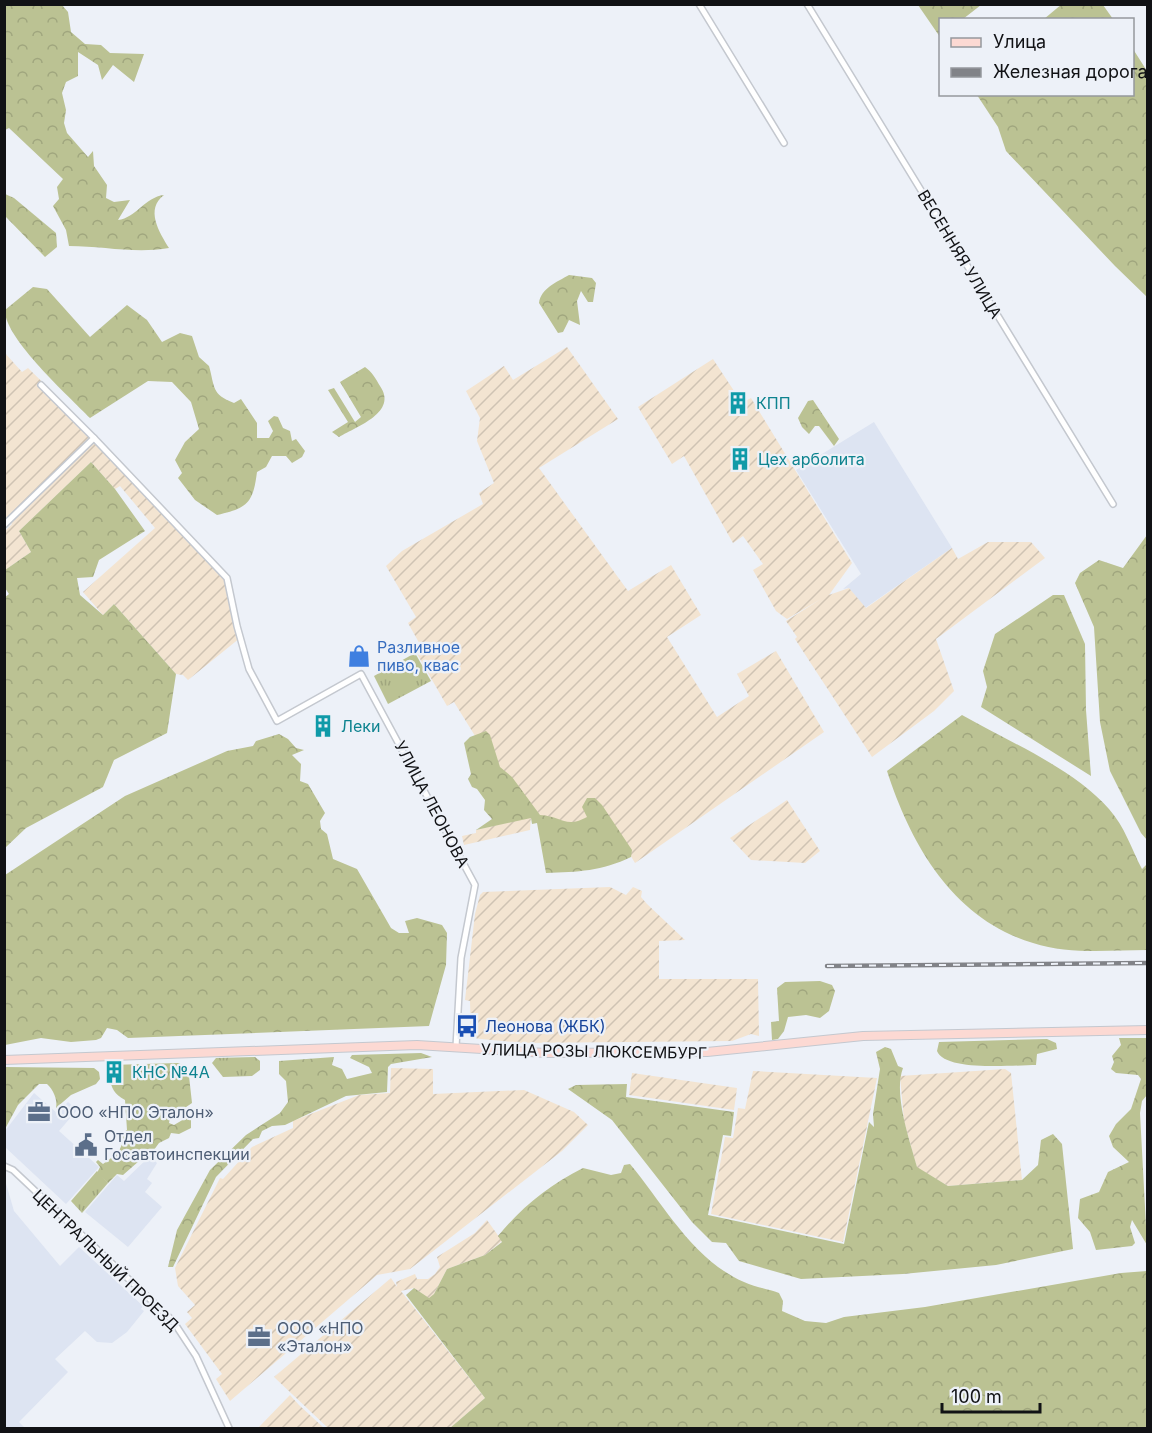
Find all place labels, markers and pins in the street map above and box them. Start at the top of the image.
building icon: КПП [725,390,751,416]
place label: КПП [756,393,791,413]
building icon: Цех арболита [727,446,753,472]
place label: Цех арболита [758,449,865,469]
place label: Разливное пиво, квас [377,637,460,675]
shop icon: Разливное пиво, квас [346,643,372,669]
building icon: Леки [310,713,336,739]
place label: Леки [341,716,380,736]
bus stop icon: Леонова (ЖБК) [454,1013,480,1039]
place label: Леонова (ЖБК) [485,1016,606,1036]
building icon: КНС №4А [101,1059,127,1085]
place label: КНС №4А [132,1062,210,1082]
office icon: ООО «НПО Эталон» [26,1099,52,1125]
place label: ООО «НПО Эталон» [57,1102,214,1122]
place label: Отдел Госавтоинспекции [104,1126,250,1164]
public building icon: Отдел Госавтоинспекции [73,1132,99,1158]
place label: ООО «НПО «Эталон» [277,1318,364,1356]
office icon: ООО «НПО «Эталон» [246,1324,272,1350]

